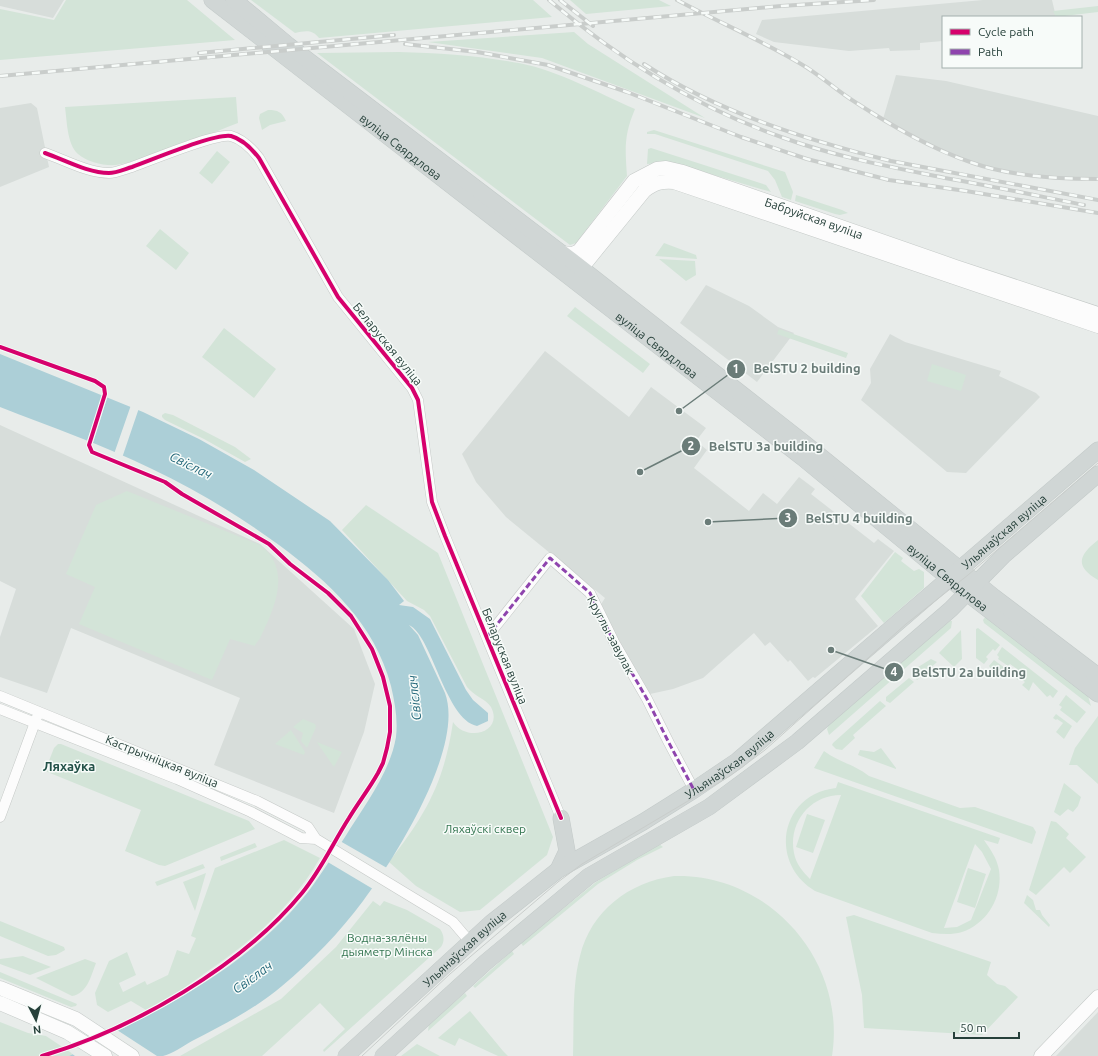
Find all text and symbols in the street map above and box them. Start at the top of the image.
legend [942,16,1082,68]
text: Cycle path [978,25,1034,38]
text: Path [978,45,1003,58]
street label: вуліца Свярдлова [358,111,444,182]
street label: Бабруйская вуліца [763,195,865,241]
street label: Беларуская вуліца [351,300,425,388]
street label: вуліца Свярдлова [614,309,700,381]
callout: BelSTU 2 building [726,356,869,381]
text: BelSTU 2 building [753,361,861,375]
text: 1 [733,362,739,375]
callout: BelSTU 3a building [681,434,831,459]
text: 2 [688,439,695,452]
text: BelSTU 3a building [709,439,823,453]
water label: Свіслач [168,449,215,481]
street label: Ульянаўская вуліца [959,491,1049,571]
callout: BelSTU 4 building [778,506,921,531]
text: 3 [785,511,791,524]
text: BelSTU 4 building [805,511,913,525]
street label: вуліца Свярдлова [905,540,991,613]
street label: Круглы завулак [585,594,637,676]
street label: Беларуская вуліца [480,606,530,706]
callout: BelSTU 2a building [884,660,1034,685]
text: 4 [891,665,898,678]
text: BelSTU 2a building [912,665,1026,679]
water label: Свіслач [405,674,423,721]
street label: Ульянаўская вуліца [682,726,776,801]
street label: Кастрычніцкая вуліца [104,732,220,790]
district label: Ляхаўка [43,759,95,773]
park label: Ляхаўскі сквер [444,822,526,835]
street label: Ульянаўская вуліца [420,907,508,989]
park label: Водна-зялёны дыяметр Мінска [341,931,433,958]
water label: Свіслач [230,958,275,996]
north arrow [16,1000,56,1040]
scale bar [954,1014,1019,1040]
text: 50 m [960,1021,987,1034]
text: N [32,1024,42,1036]

